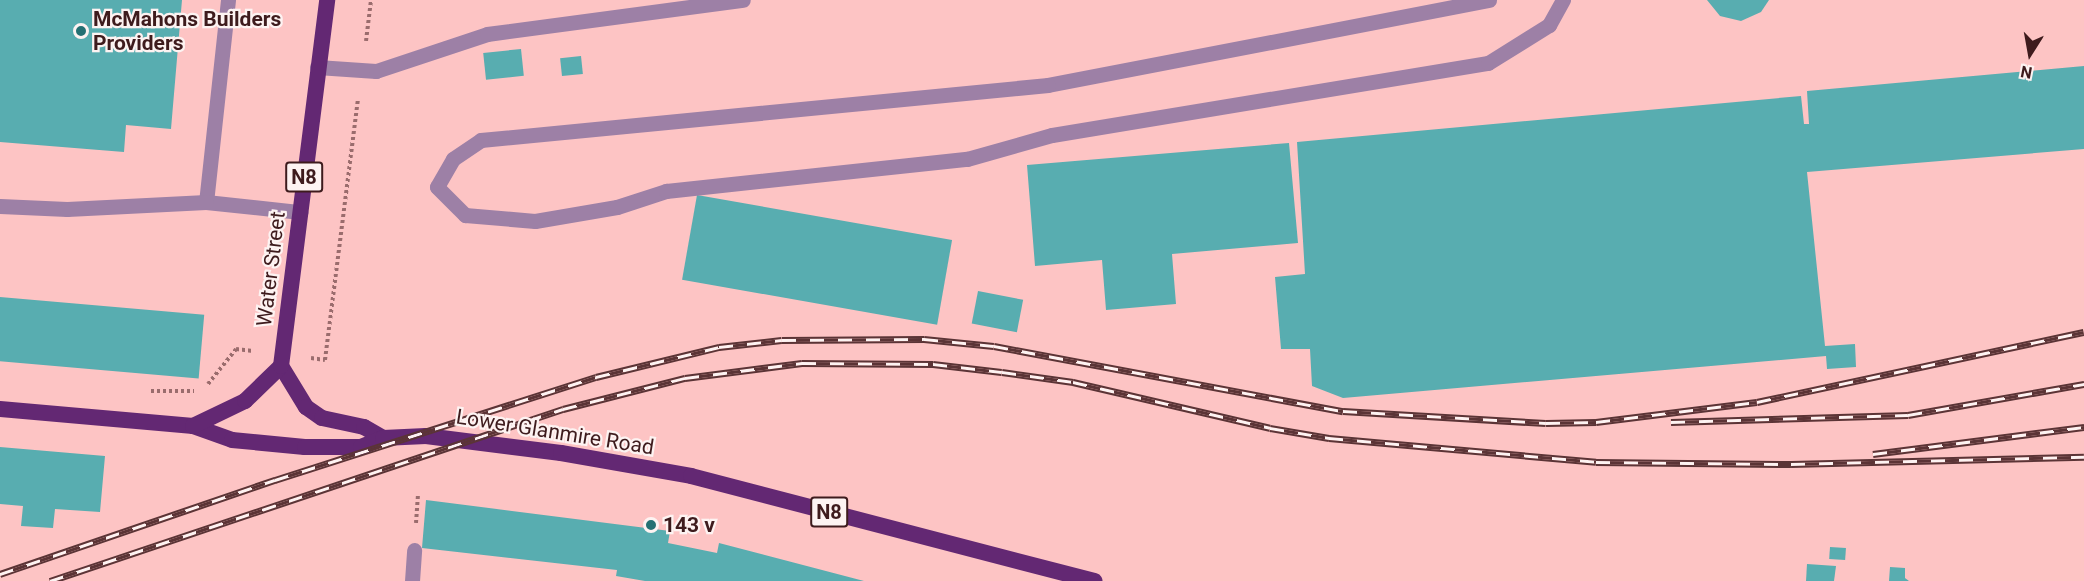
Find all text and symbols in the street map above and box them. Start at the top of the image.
place label: McMahons Builders Providers [93,6,281,56]
marker: McMahons Builders Providers [74,24,88,38]
north arrow [2000,24,2060,84]
text: N [2019,62,2034,83]
road number: N8 [284,160,324,194]
street label: Water Street [251,210,291,328]
street label: Lower Glanmire Road [454,404,656,460]
road number: N8 [810,495,848,529]
place label: 143 v [663,512,715,538]
marker: 143 v [644,518,658,532]

